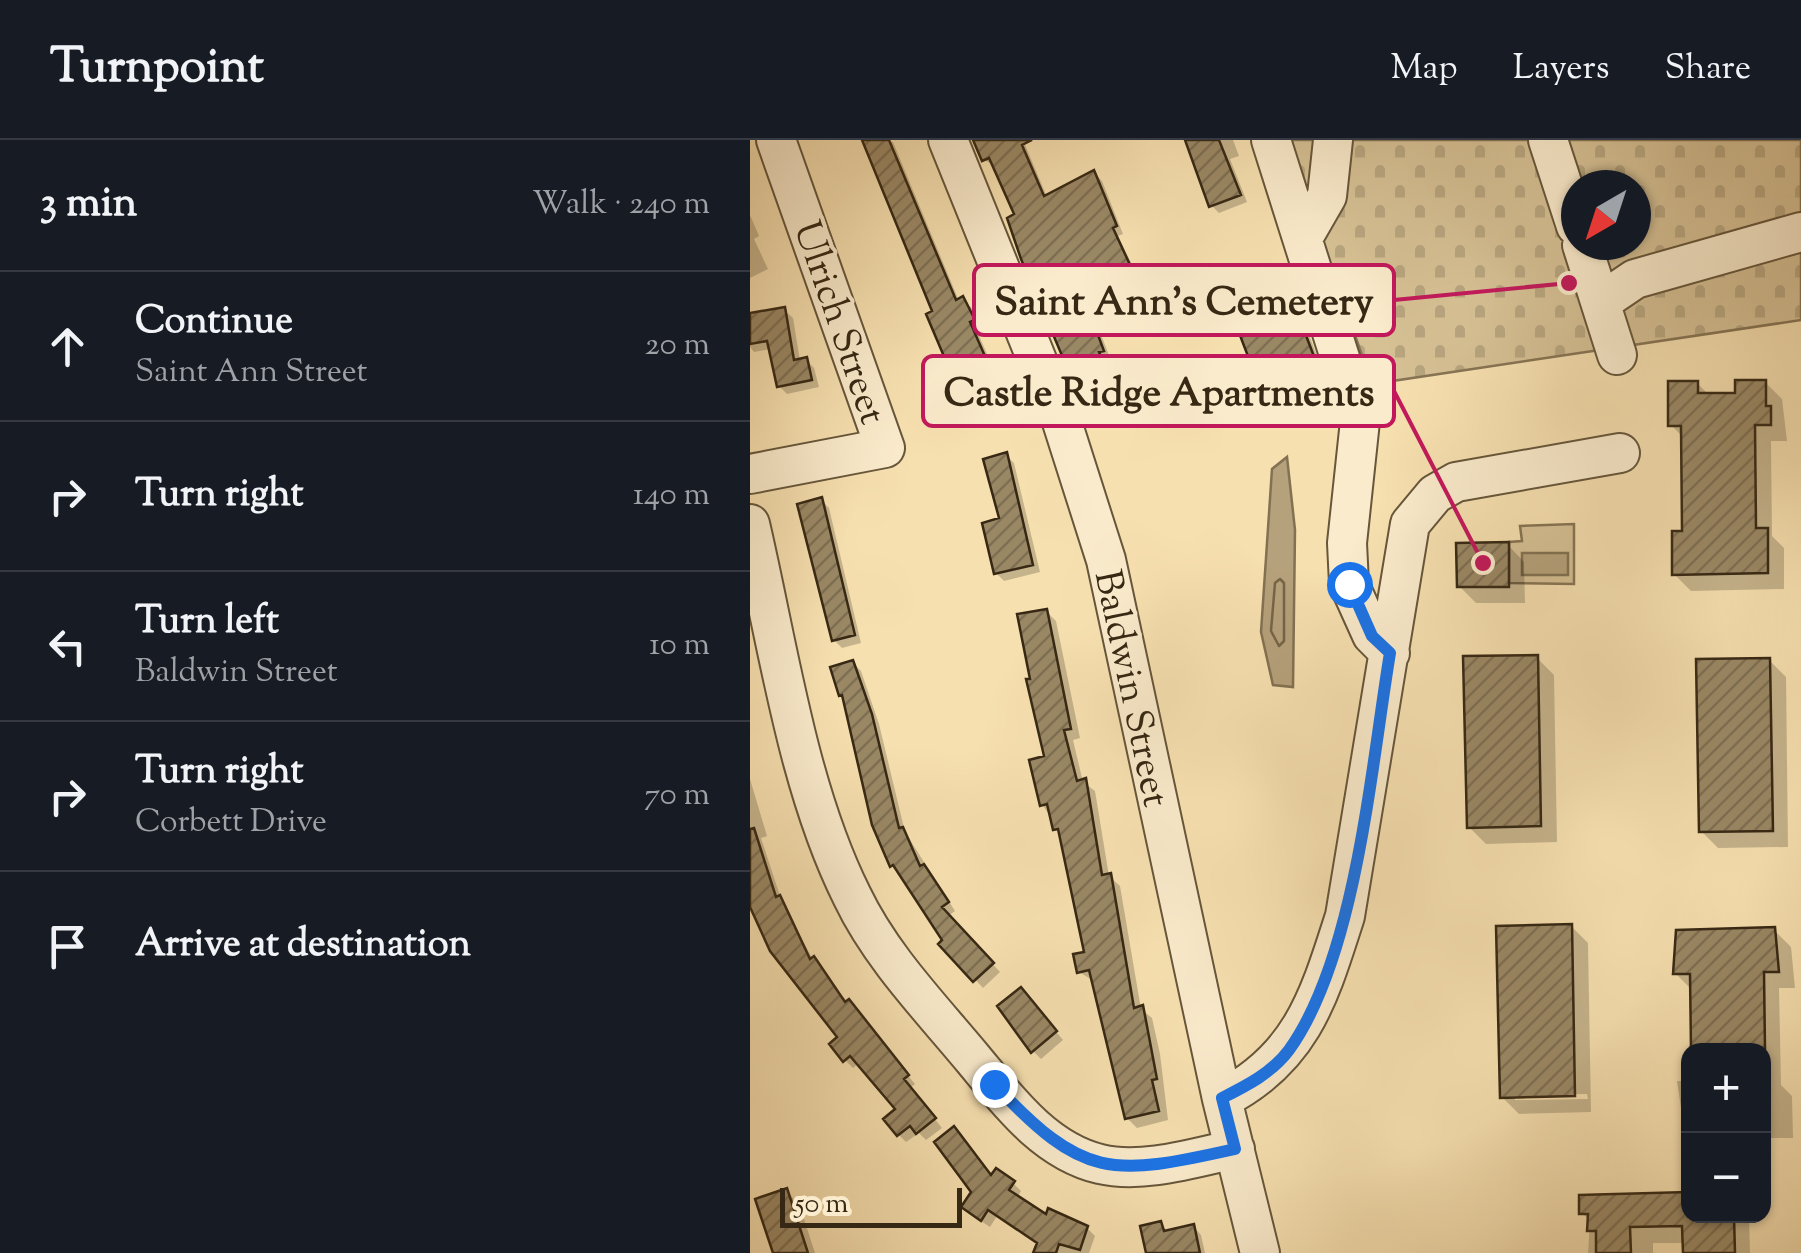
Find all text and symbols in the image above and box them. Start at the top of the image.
text: Turnpoint [50,35,264,104]
text: Map [1390,44,1458,95]
text: Layers [1513,44,1610,95]
text: Share [1665,44,1751,95]
north arrow [1561,170,1651,260]
text: 3 min [40,175,137,235]
text: Walk · 240 m [532,182,710,228]
street label: Ulrich Street [777,215,897,432]
callout: Saint Ann's Cemetery [974,265,1394,335]
text: Saint Ann's Cemetery [994,276,1374,333]
text: Continue [135,296,293,350]
icon: ahead [40,319,95,374]
text: 20 m [645,323,710,369]
text: Saint Ann Street [135,350,368,396]
callout: Castle Ridge Apartments [923,356,1394,426]
text: Castle Ridge Apartments [944,367,1374,424]
icon: right [40,469,95,524]
text: Turn right [135,469,303,523]
text: 140 m [633,473,710,519]
route start [1327,562,1373,608]
street label: Baldwin Street [1078,566,1181,812]
text: Turn left [135,596,279,650]
icon: left [40,619,95,674]
text: 10 m [649,623,710,669]
text: Baldwin Street [135,650,338,696]
text: Turn right [135,746,303,800]
icon: right [40,769,95,824]
text: 70 m [644,773,710,819]
text: Corbett Drive [135,800,327,846]
icon: arrive [40,919,95,974]
text: Arrive at destination [135,919,471,973]
map controls [1681,1043,1771,1223]
button: + [1681,1043,1771,1133]
route end [972,1062,1018,1108]
button: − [1681,1133,1771,1223]
scale bar [780,1183,962,1228]
text: 50 m [795,1185,849,1225]

